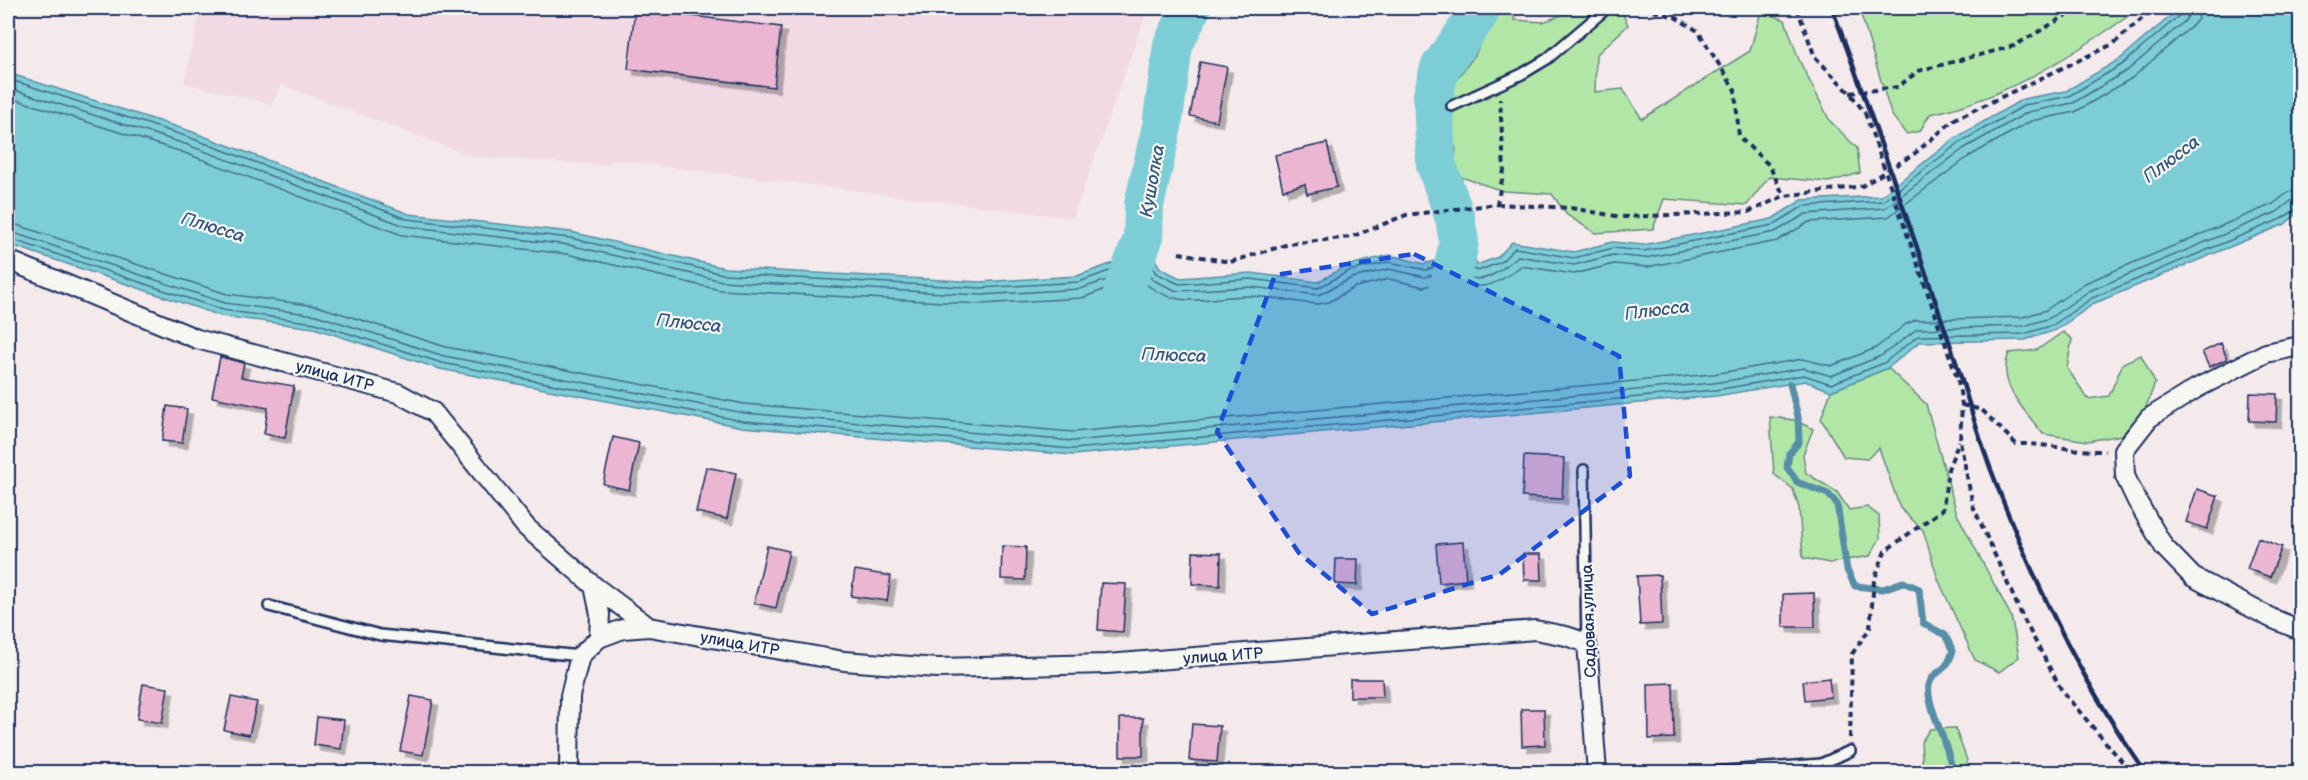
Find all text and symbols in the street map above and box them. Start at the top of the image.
water label: Плюсса [2139,131,2204,187]
water label: Кушолка [1136,143,1169,219]
water label: Плюсса [178,208,247,247]
water label: Плюсса [1623,296,1691,325]
water label: Плюсса [655,310,723,337]
water label: Плюсса [1141,344,1207,367]
street label: улица ИТР [294,357,376,396]
street label: Садовая улица [1578,563,1601,678]
street label: улица ИТР [699,628,781,661]
street label: улица ИТР [1183,644,1264,669]

